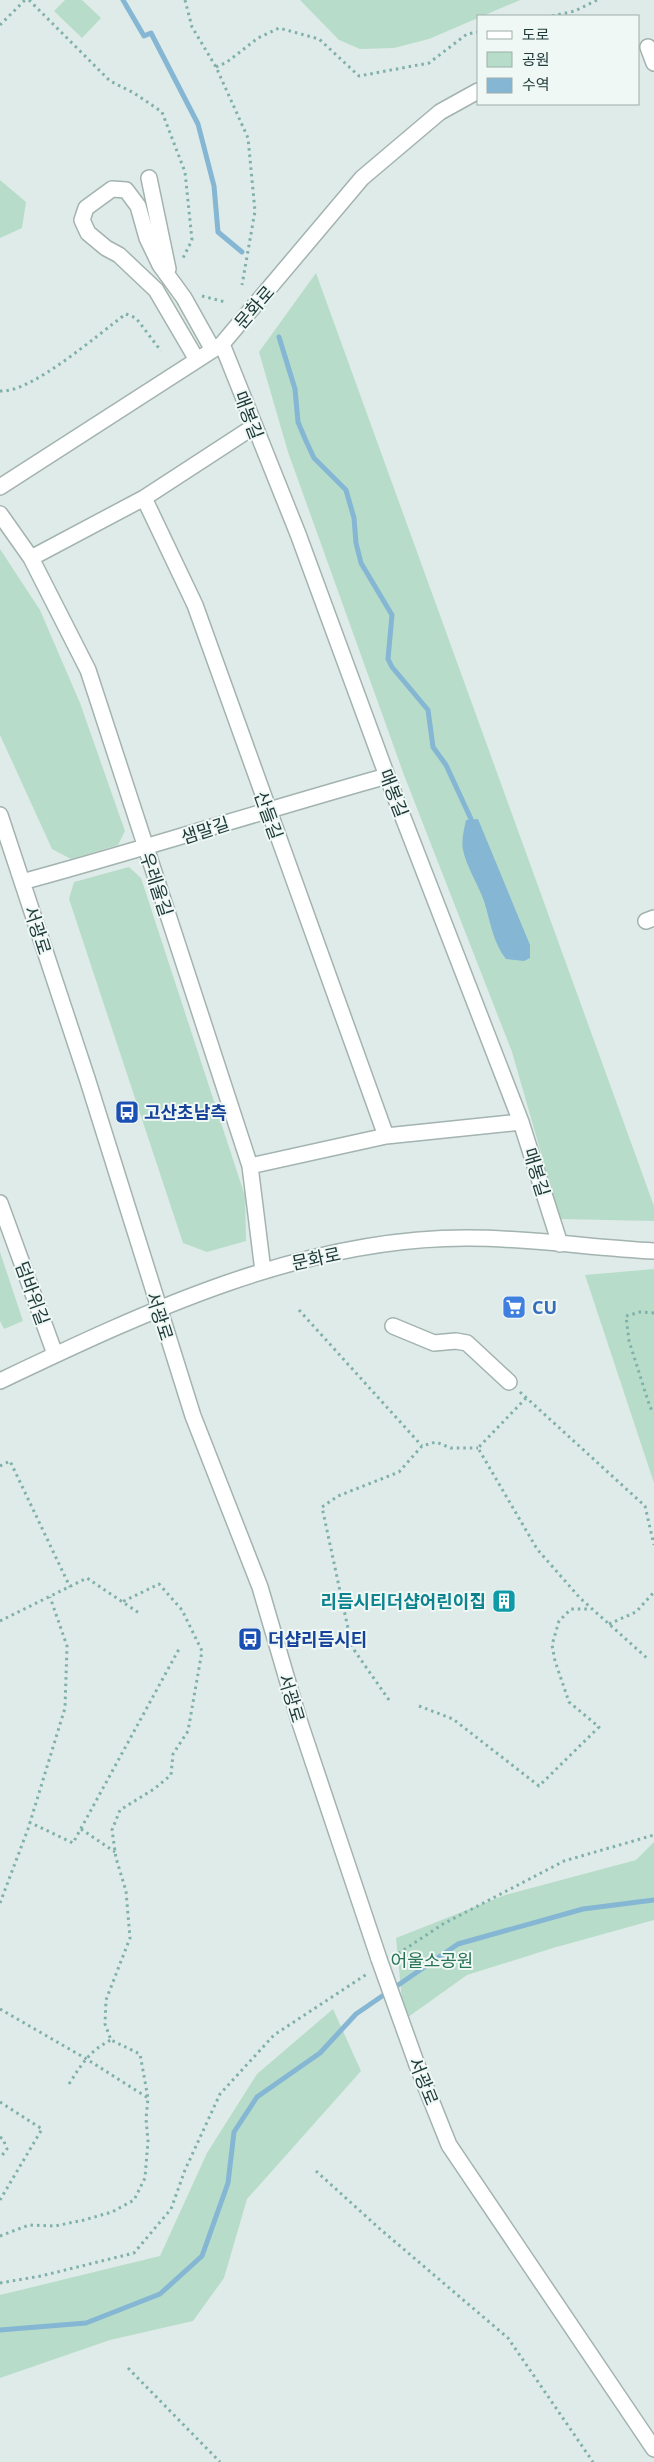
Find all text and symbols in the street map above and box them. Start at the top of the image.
legend [477,15,639,105]
text: 도로 [522,24,550,44]
text: 공원 [522,49,550,69]
text: 수역 [522,74,550,94]
street label: 문화로 [229,280,279,334]
street label: 매봉길 [229,388,269,442]
street label: 매봉길 [374,766,414,820]
street label: 산들길 [249,788,289,842]
street label: 샘말길 [178,811,232,849]
street label: 우레울길 [135,849,179,919]
street label: 서광로 [19,903,57,957]
bus stop icon: 고산초남측 [114,1099,140,1125]
place label: 고산초남측 [144,1100,227,1124]
street label: 매봉길 [518,1145,556,1199]
street label: 문화로 [289,1241,343,1275]
street label: 덤바위길 [10,1258,56,1328]
street label: 서광로 [141,1289,179,1343]
supermarket icon: CU [501,1294,527,1320]
place label: CU [532,1295,557,1319]
building icon: 리듬시티더샵어린이집 [491,1588,517,1614]
place label: 리듬시티더샵어린이집 [320,1589,486,1613]
bus stop icon: 더샵리듬시티 [237,1626,263,1652]
place label: 더샵리듬시티 [268,1627,367,1651]
street label: 서광로 [273,1671,311,1725]
park label: 어울소공원 [391,1948,473,1972]
street label: 서광로 [404,2053,444,2109]

